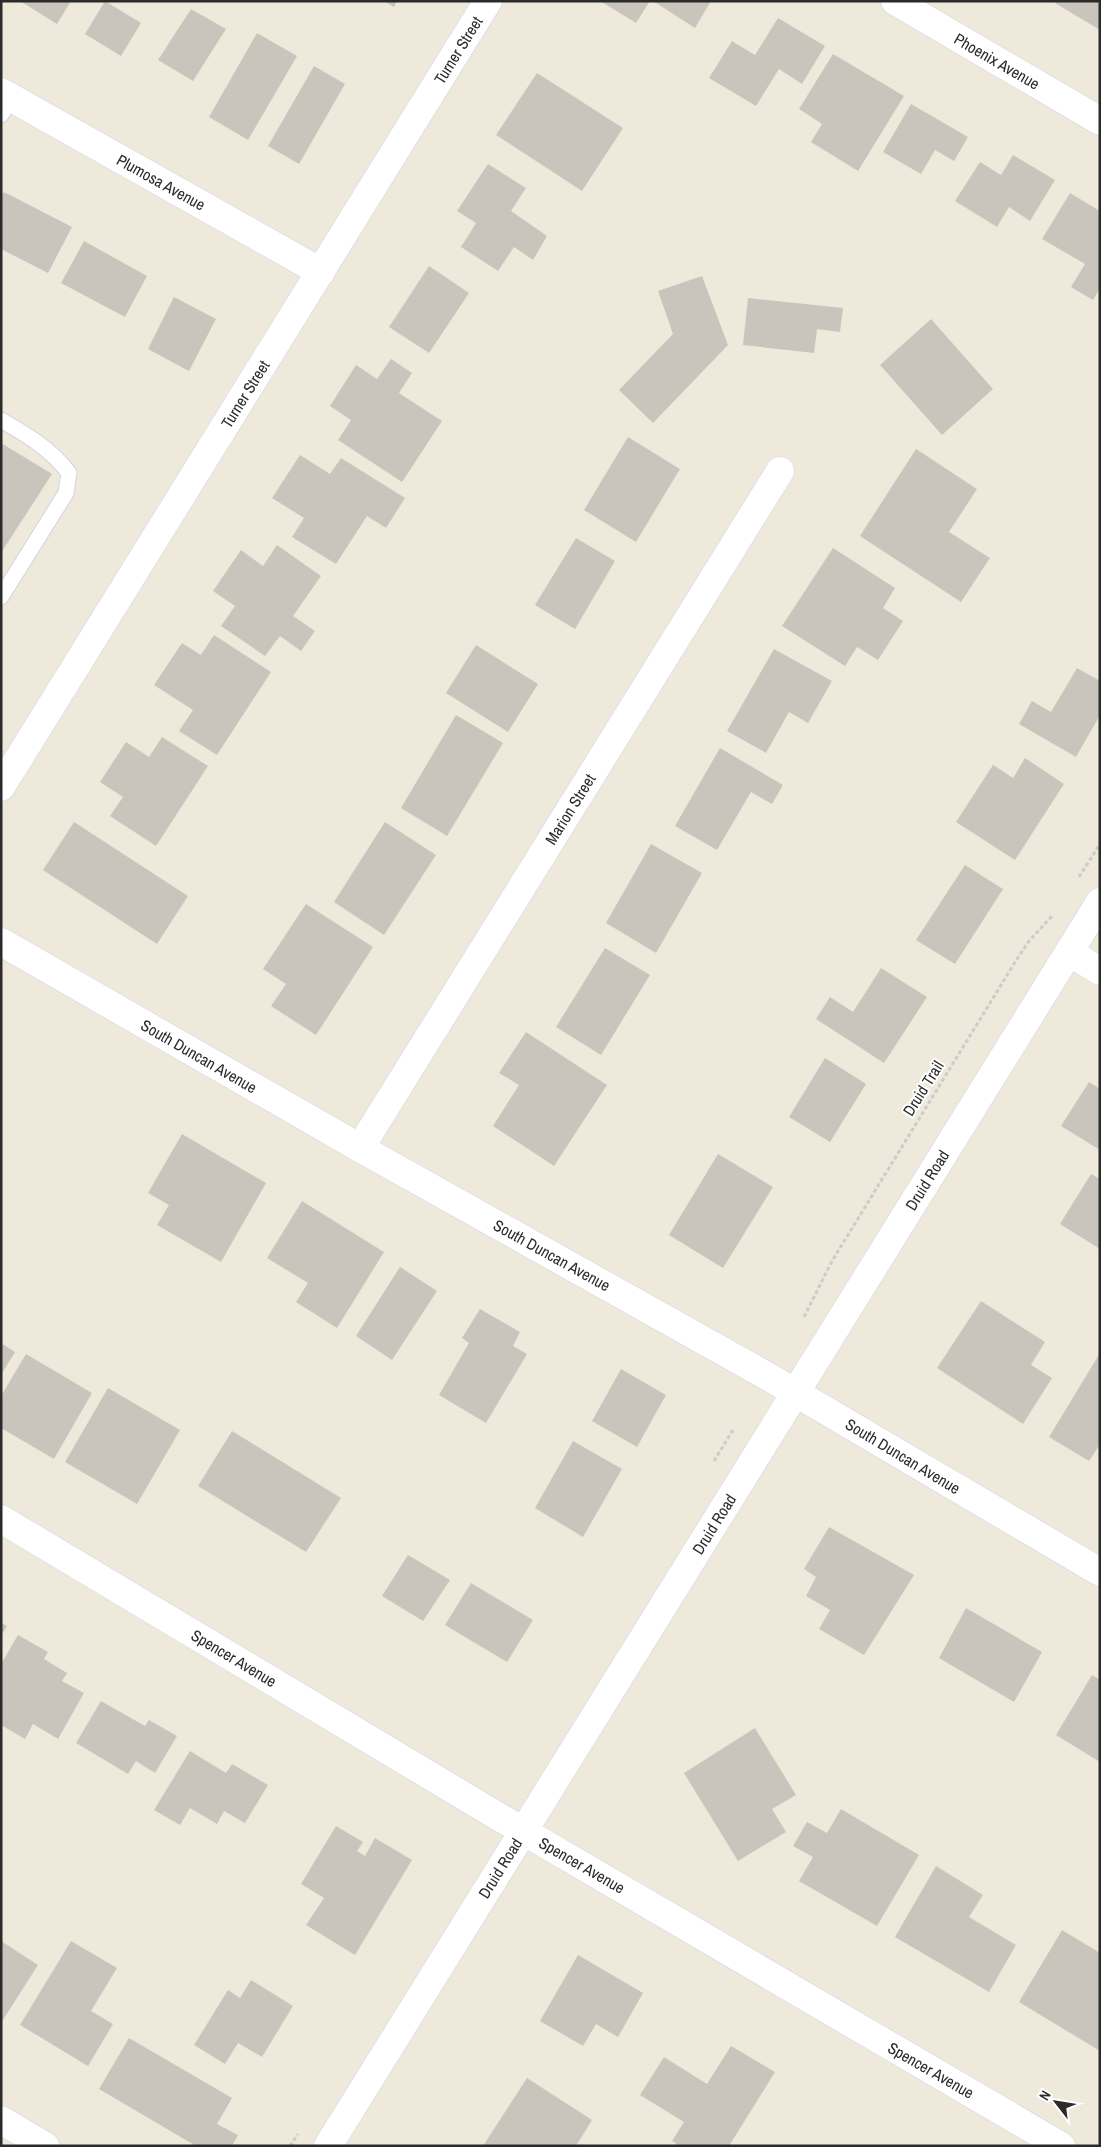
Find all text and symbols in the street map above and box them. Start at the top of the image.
street label: Turner Street [428,12,488,88]
street label: Phoenix Avenue [950,28,1044,94]
street label: Plumosa Avenue [113,149,209,215]
street label: Turner Street [215,356,275,432]
street label: Marion Street [540,769,601,849]
street label: South Duncan Avenue [137,1014,261,1098]
street label: Druid Trail [897,1056,949,1120]
street label: Druid Road [900,1146,954,1214]
street label: South Duncan Avenue [490,1214,614,1296]
street label: South Duncan Avenue [841,1413,965,1499]
street label: Druid Road [687,1490,741,1558]
street label: Spencer Avenue [187,1624,281,1692]
street label: Spencer Avenue [535,1831,629,1899]
street label: Druid Road [473,1834,527,1902]
street label: Spencer Avenue [884,2036,978,2104]
north arrow [1031,2077,1081,2127]
text: N [1035,2087,1055,2103]

